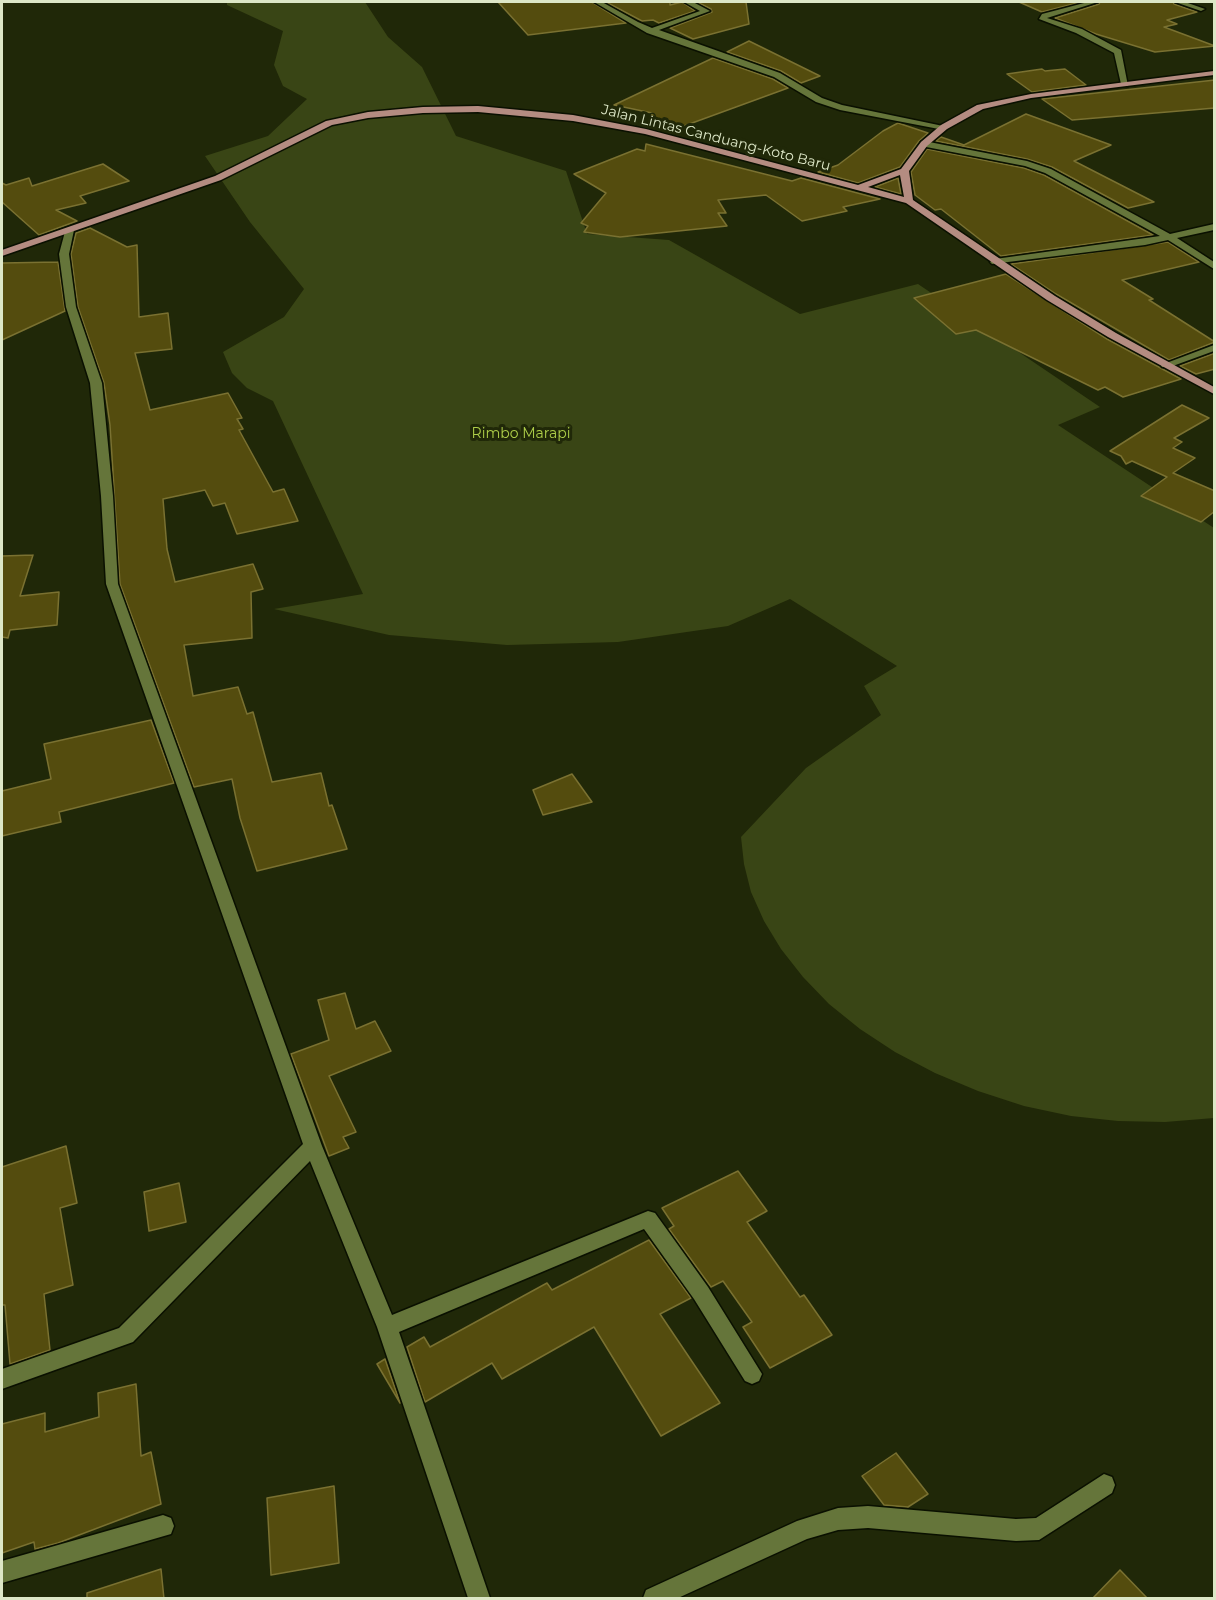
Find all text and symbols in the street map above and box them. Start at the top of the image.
street label: Jalan Lintas Canduang-Koto Baru [600,101,832,175]
park label: Rimbo Marapi [472,426,570,442]

